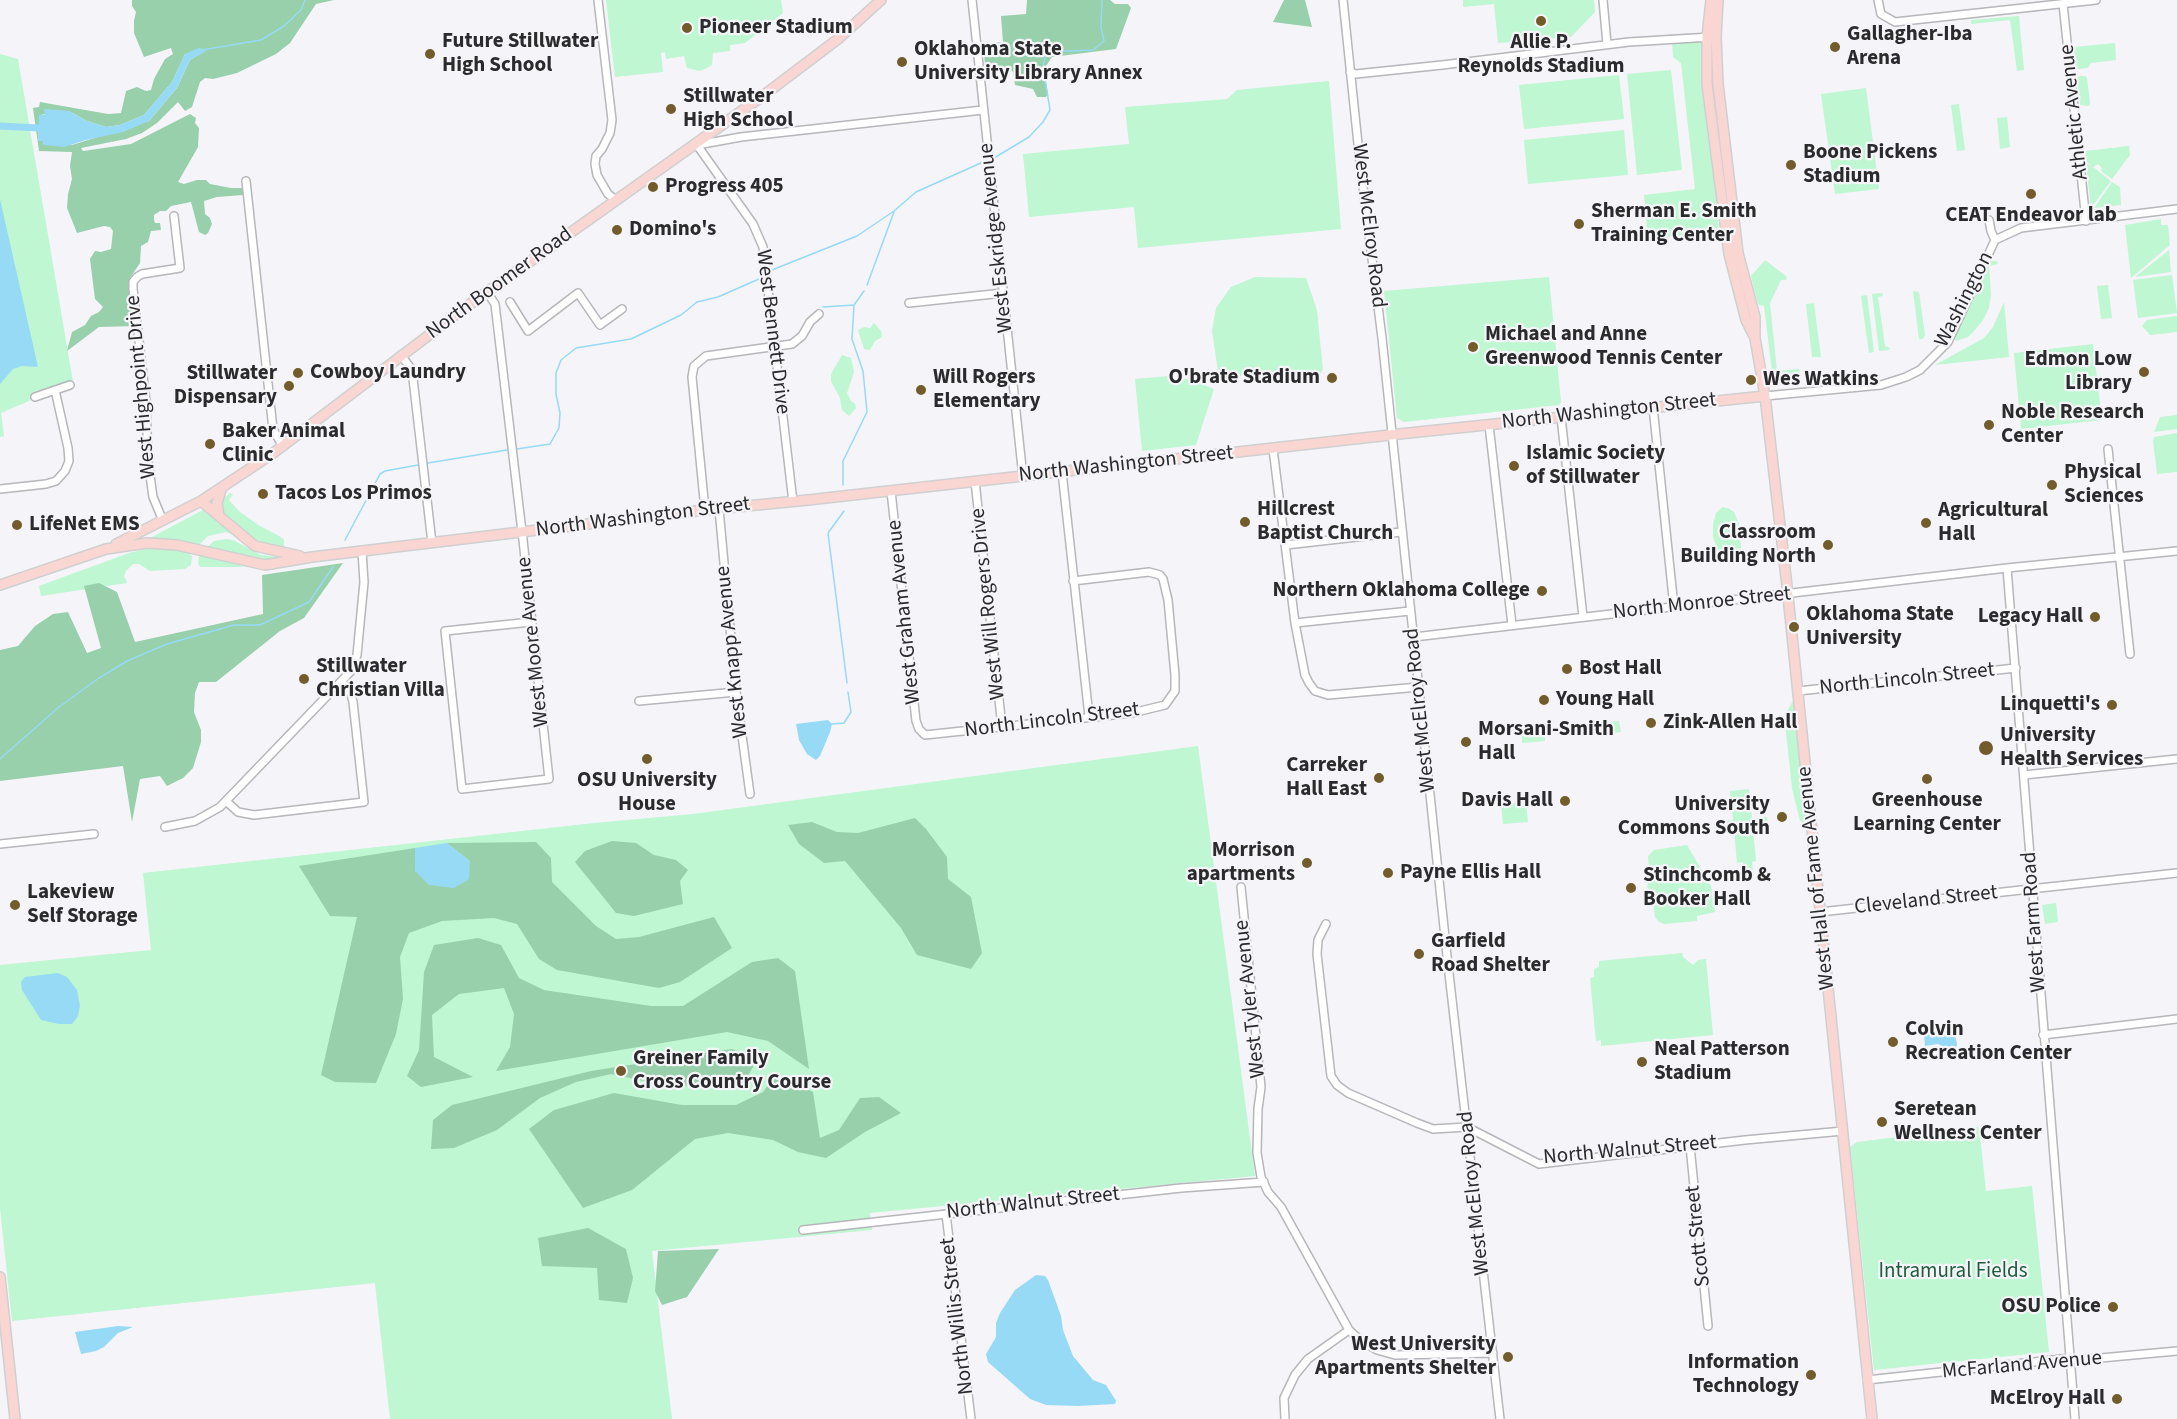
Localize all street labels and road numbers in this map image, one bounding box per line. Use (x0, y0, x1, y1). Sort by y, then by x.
street label: Athletic Avenue (2055, 43, 2095, 181)
street label: West Eskridge Avenue (975, 142, 1019, 334)
street label: West McElroy Road (1345, 142, 1391, 310)
street label: North Boomer Road (422, 223, 578, 345)
street label: West Bennett Drive (749, 248, 795, 416)
street label: Washington (1930, 248, 2000, 352)
street label: West Highpoint Drive (121, 294, 163, 480)
street label: North Washington Street (1500, 388, 1718, 436)
street label: North Washington Street (1017, 441, 1235, 489)
street label: North Washington Street (534, 492, 752, 544)
street label: West Will Rogers Drive (966, 507, 1012, 701)
street label: West Graham Avenue (883, 519, 927, 705)
street label: West Moore Avenue (513, 556, 555, 728)
street label: West Knapp Avenue (711, 565, 755, 739)
street label: North Monroe Street (1612, 582, 1792, 626)
street label: West McElroy Road (1400, 626, 1442, 794)
street label: North Lincoln Street (1818, 658, 1996, 702)
street label: North Lincoln Street (963, 698, 1141, 744)
street label: West Hall of Fame Avenue (1793, 765, 1841, 991)
street label: West Farm Road (2018, 851, 2052, 993)
street label: Cleveland Street (1853, 881, 1999, 921)
street label: West Tyler Avenue (1230, 919, 1272, 1079)
street label: West McElroy Road (1454, 1109, 1496, 1277)
street label: North Walnut Street (1542, 1131, 1718, 1171)
street label: North Walnut Street (945, 1182, 1121, 1226)
street label: Scott Street (1681, 1184, 1717, 1288)
street label: North Willis Street (936, 1236, 980, 1396)
street label: McFarland Avenue (1941, 1346, 2103, 1386)

